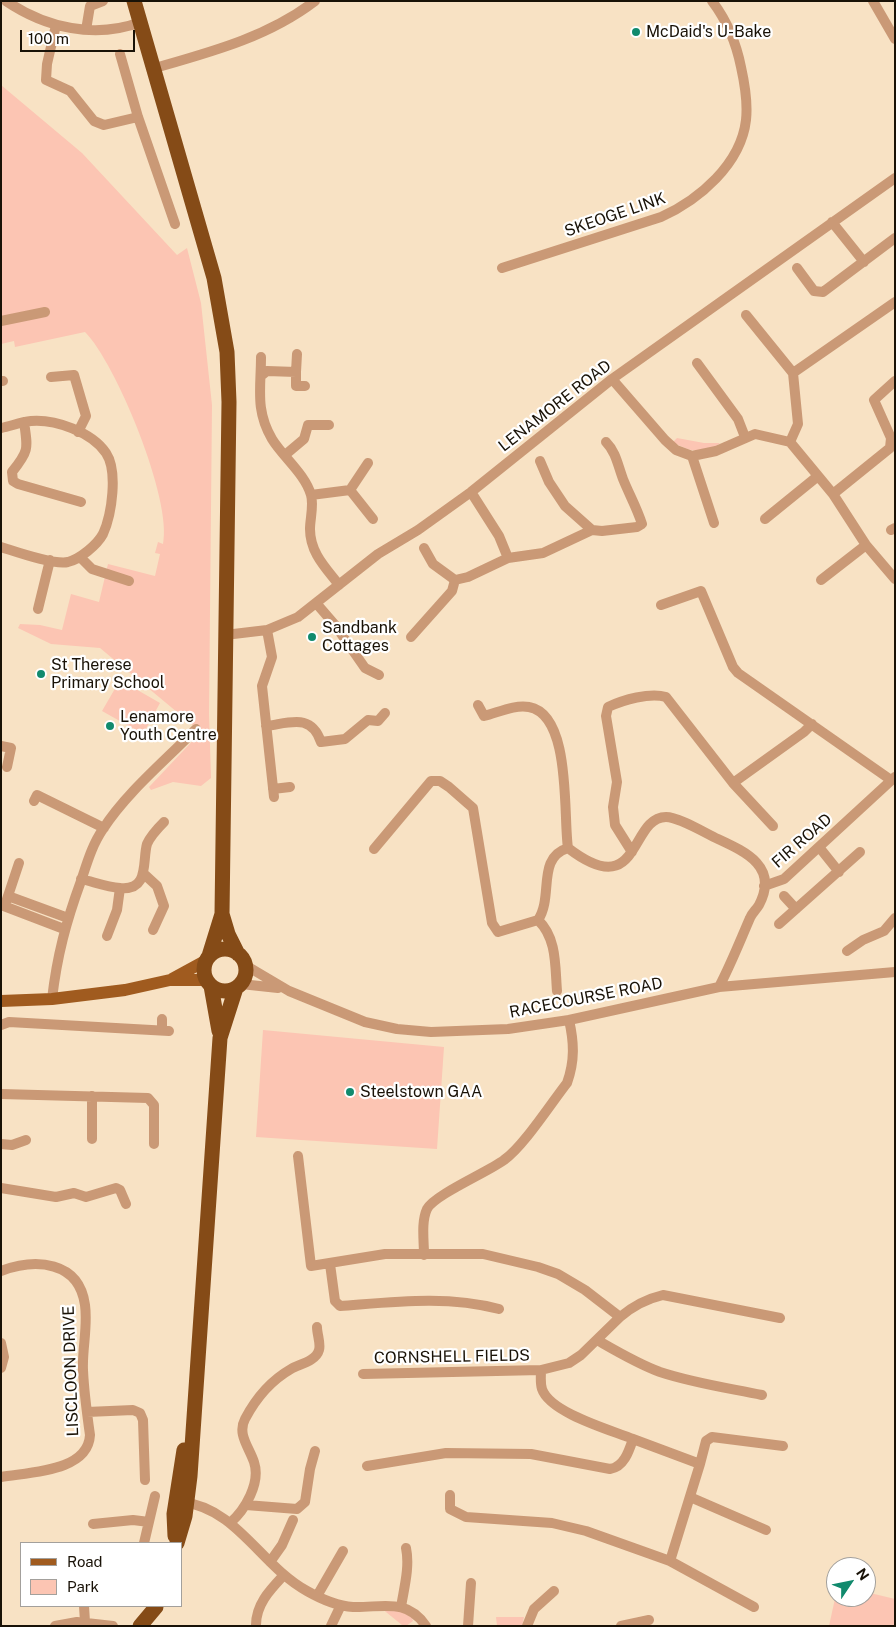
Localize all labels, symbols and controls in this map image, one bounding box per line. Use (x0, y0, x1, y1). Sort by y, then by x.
scale bar (22, 20, 138, 52)
place label: McDaid's U-Bake (646, 22, 771, 42)
marker: McDaid's U-Bake (630, 26, 642, 38)
text: 100 m (28, 30, 69, 47)
street label: SKEOGE LINK (562, 189, 668, 241)
street label: LENAMORE ROAD (495, 356, 615, 456)
place label: Sandbank Cottages (322, 618, 397, 656)
marker: Sandbank Cottages (306, 631, 318, 643)
place label: St Therese Primary School (51, 655, 165, 693)
marker: St Therese Primary School (35, 668, 47, 680)
place label: Lenamore Youth Centre (120, 707, 217, 745)
marker: Lenamore Youth Centre (104, 720, 116, 732)
street label: FIR ROAD (768, 810, 836, 872)
street label: RACECOURSE ROAD (508, 974, 664, 1022)
place label: Steelstown GAA (360, 1082, 482, 1102)
marker: Steelstown GAA (344, 1086, 356, 1098)
street label: LISCLOON DRIVE (59, 1305, 83, 1437)
street label: CORNSHELL FIELDS (374, 1346, 530, 1368)
legend (20, 1542, 182, 1607)
text: Road (67, 1553, 103, 1570)
north arrow (826, 1557, 876, 1607)
text: N (853, 1565, 872, 1583)
text: Park (67, 1578, 99, 1595)

